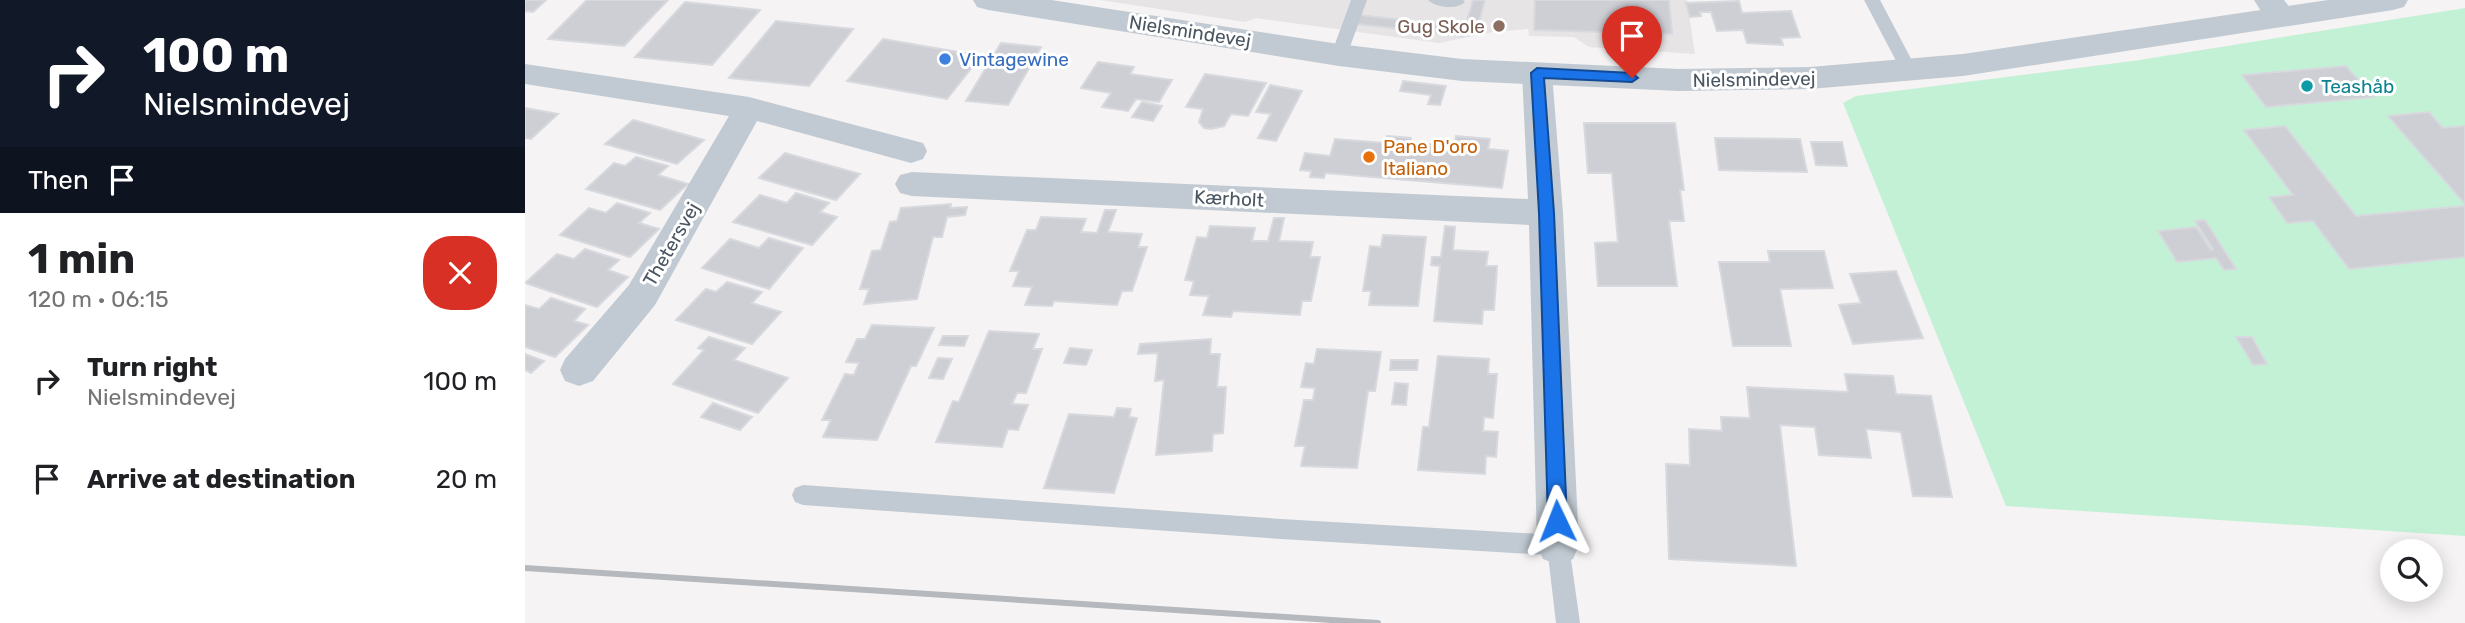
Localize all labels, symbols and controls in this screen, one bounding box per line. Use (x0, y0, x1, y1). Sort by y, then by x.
pin (1602, 6, 1662, 78)
street label: Nielsmindevej (1127, 11, 1252, 52)
place label: Gug Skole (1397, 15, 1485, 38)
icon: arrive (1613, 17, 1651, 55)
marker: Gug Skole (1491, 18, 1507, 34)
text: 100 m (143, 26, 289, 84)
icon: right (28, 28, 119, 119)
place label: Vintagewine (959, 48, 1069, 71)
marker: Vintagewine (937, 51, 953, 67)
street label: Nielsmindevej (1692, 67, 1816, 92)
place label: Teashåb (2321, 75, 2394, 98)
marker: Teashåb (2299, 78, 2315, 94)
text: Nielsmindevej (143, 85, 350, 123)
place label: Pane D'oro Italiano (1383, 135, 1478, 180)
marker: Pane D'oro Italiano (1361, 149, 1377, 165)
icon: arrive (103, 161, 141, 199)
text: Then (28, 165, 89, 196)
street label: Kærholt (1193, 185, 1265, 212)
street label: Thetersvej (638, 198, 705, 290)
text: 1 min (28, 234, 135, 284)
button: close (423, 236, 497, 310)
text: 120 m · 06:15 (28, 285, 169, 313)
text: Turn right (87, 352, 217, 383)
icon: right (28, 362, 66, 400)
text: 100 m (423, 366, 497, 397)
text: Nielsmindevej (87, 383, 236, 411)
icon: arrive (28, 460, 66, 498)
text: Arrive at destination (87, 464, 355, 495)
text: 20 m (436, 464, 497, 495)
position arrow (1520, 484, 1594, 558)
map controls (2380, 539, 2443, 602)
button: search (2380, 539, 2443, 602)

